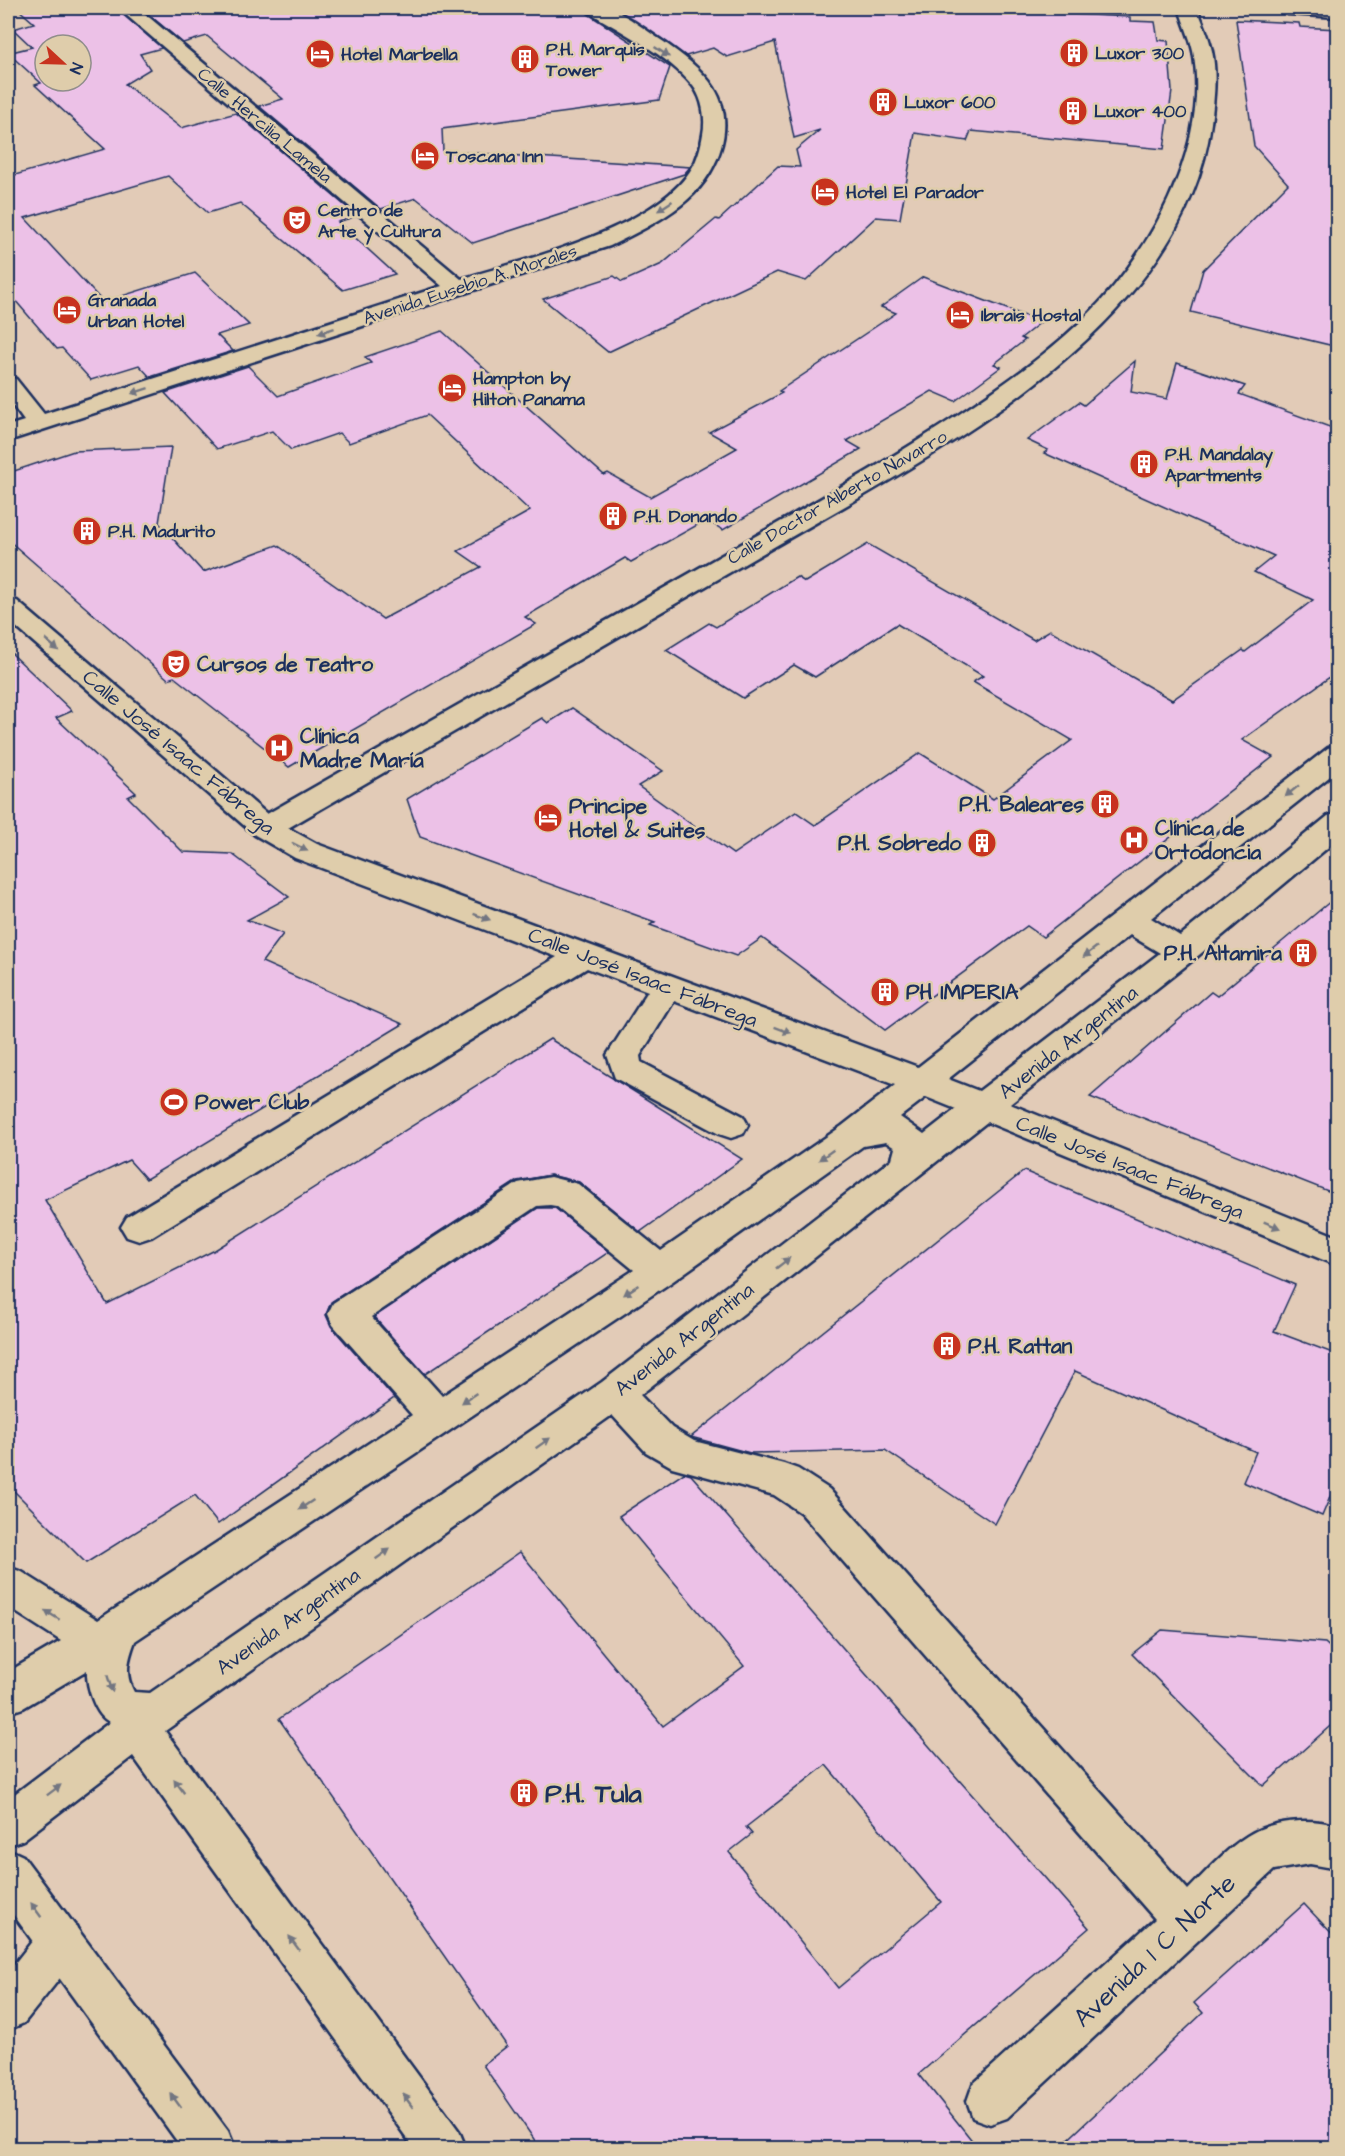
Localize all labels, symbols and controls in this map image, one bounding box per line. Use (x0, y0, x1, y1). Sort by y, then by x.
north arrow (33, 33, 93, 93)
place label: P.H. Marquis Tower (545, 37, 645, 83)
building icon: Luxor 300 (1058, 37, 1090, 69)
hotel icon: Hotel Marbella (304, 38, 336, 70)
place label: Luxor 300 (1095, 41, 1185, 66)
place label: Hotel Marbella (341, 42, 459, 67)
building icon: P.H. Marquis Tower (509, 43, 541, 75)
one-way arrow (653, 46, 669, 58)
text: N (64, 59, 88, 77)
street label: Calle Hercilia Lamela (192, 62, 337, 189)
building icon: Luxor 600 (867, 86, 899, 118)
place label: Luxor 600 (904, 90, 996, 115)
building icon: Luxor 400 (1057, 95, 1089, 127)
place label: Luxor 400 (1094, 99, 1187, 124)
hotel icon: Toscana Inn (409, 140, 441, 172)
place label: Toscana Inn (445, 144, 543, 169)
hotel icon: Hotel El Parador (809, 176, 841, 208)
place label: Hotel El Parador (846, 180, 984, 205)
place label: Centro de Arte y Cultura (318, 198, 442, 245)
one-way arrow (658, 200, 674, 212)
theatre icon: Centro de Arte y Cultura (281, 204, 313, 236)
street label: Avenida Eusebio A. Morales (360, 238, 580, 331)
place label: Granada Urban Hotel (88, 288, 185, 334)
hotel icon: Granada Urban Hotel (51, 294, 83, 326)
hotel icon: Ibrais Hostal (944, 299, 976, 331)
place label: Ibrais Hostal (981, 303, 1081, 328)
one-way arrow (317, 327, 335, 336)
place label: Hampton by Hilton Panama (473, 366, 586, 412)
hotel icon: Hampton by Hilton Panama (436, 372, 468, 404)
one-way arrow (131, 387, 149, 396)
street label: Calle Doctor Alberto Navarro (723, 424, 952, 571)
place label: P.H. Mandalay Apartments (1165, 442, 1273, 488)
building icon: P.H. Mandalay Apartments (1128, 448, 1160, 480)
building icon: P.H. Donando (597, 500, 629, 532)
place label: P.H. Donando (634, 504, 738, 529)
building icon: P.H. Madurito (71, 515, 103, 547)
place label: P.H. Madurito (108, 519, 216, 544)
one-way arrow (44, 638, 59, 651)
theatre icon: Cursos de Teatro (160, 648, 192, 680)
place label: Cursos de Teatro (197, 650, 373, 679)
street label: Calle José Isaac Fábrega (75, 663, 281, 843)
place label: Clínica Madre María (300, 722, 424, 775)
hospital icon: Clínica Madre María (263, 732, 295, 764)
one-way arrow (1284, 785, 1300, 798)
building icon: P.H. Baleares (1089, 788, 1121, 820)
place label: P.H. Baleares (959, 790, 1084, 819)
place label: Principe Hotel & Suites (569, 792, 706, 845)
hotel icon: Principe Hotel & Suites (532, 802, 564, 834)
place label: Clínica de Ortodoncia (1155, 814, 1262, 867)
hospital icon: Clínica de Ortodoncia (1118, 824, 1150, 856)
building icon: P.H. Sobredo (966, 827, 998, 859)
place label: P.H. Sobredo (838, 829, 961, 858)
one-way arrow (292, 843, 309, 852)
one-way arrow (473, 913, 491, 923)
street label: Calle José Isaac Fábrega (523, 920, 762, 1037)
building icon: P.H. Altamira (1287, 937, 1319, 969)
place label: P.H. Altamira (1164, 939, 1282, 968)
one-way arrow (1082, 945, 1098, 958)
building icon: PH IMPERIA (869, 976, 901, 1008)
place label: PH IMPERIA (906, 978, 1019, 1007)
street label: Avenida Argentina (992, 978, 1146, 1108)
one-way arrow (774, 1025, 792, 1035)
sports icon: Power Club (158, 1086, 190, 1118)
place label: Power Club (195, 1088, 309, 1117)
street label: Calle José Isaac Fábrega (1011, 1108, 1248, 1228)
one-way arrow (818, 1149, 834, 1160)
one-way arrow (1263, 1221, 1281, 1230)
one-way arrow (776, 1257, 791, 1269)
street label: Avenida Argentina (608, 1275, 762, 1405)
one-way arrow (624, 1284, 640, 1296)
building icon: P.H. Rattan (931, 1330, 963, 1362)
place label: P.H. Rattan (968, 1332, 1073, 1361)
one-way arrow (461, 1392, 477, 1403)
one-way arrow (535, 1437, 551, 1449)
one-way arrow (298, 1500, 315, 1511)
one-way arrow (375, 1548, 391, 1560)
street label: Avenida Argentina (210, 1561, 368, 1684)
one-way arrow (44, 1609, 60, 1620)
one-way arrow (105, 1675, 115, 1693)
place label: P.H. Tula (545, 1776, 643, 1812)
building icon: P.H. Tula (508, 1777, 540, 1809)
one-way arrow (173, 1778, 185, 1794)
one-way arrow (46, 1784, 62, 1796)
street label: Avenida 1 C Norte (1065, 1866, 1244, 2036)
one-way arrow (30, 1903, 42, 1919)
one-way arrow (288, 1936, 300, 1951)
one-way arrow (170, 2094, 182, 2110)
one-way arrow (402, 2094, 414, 2110)

